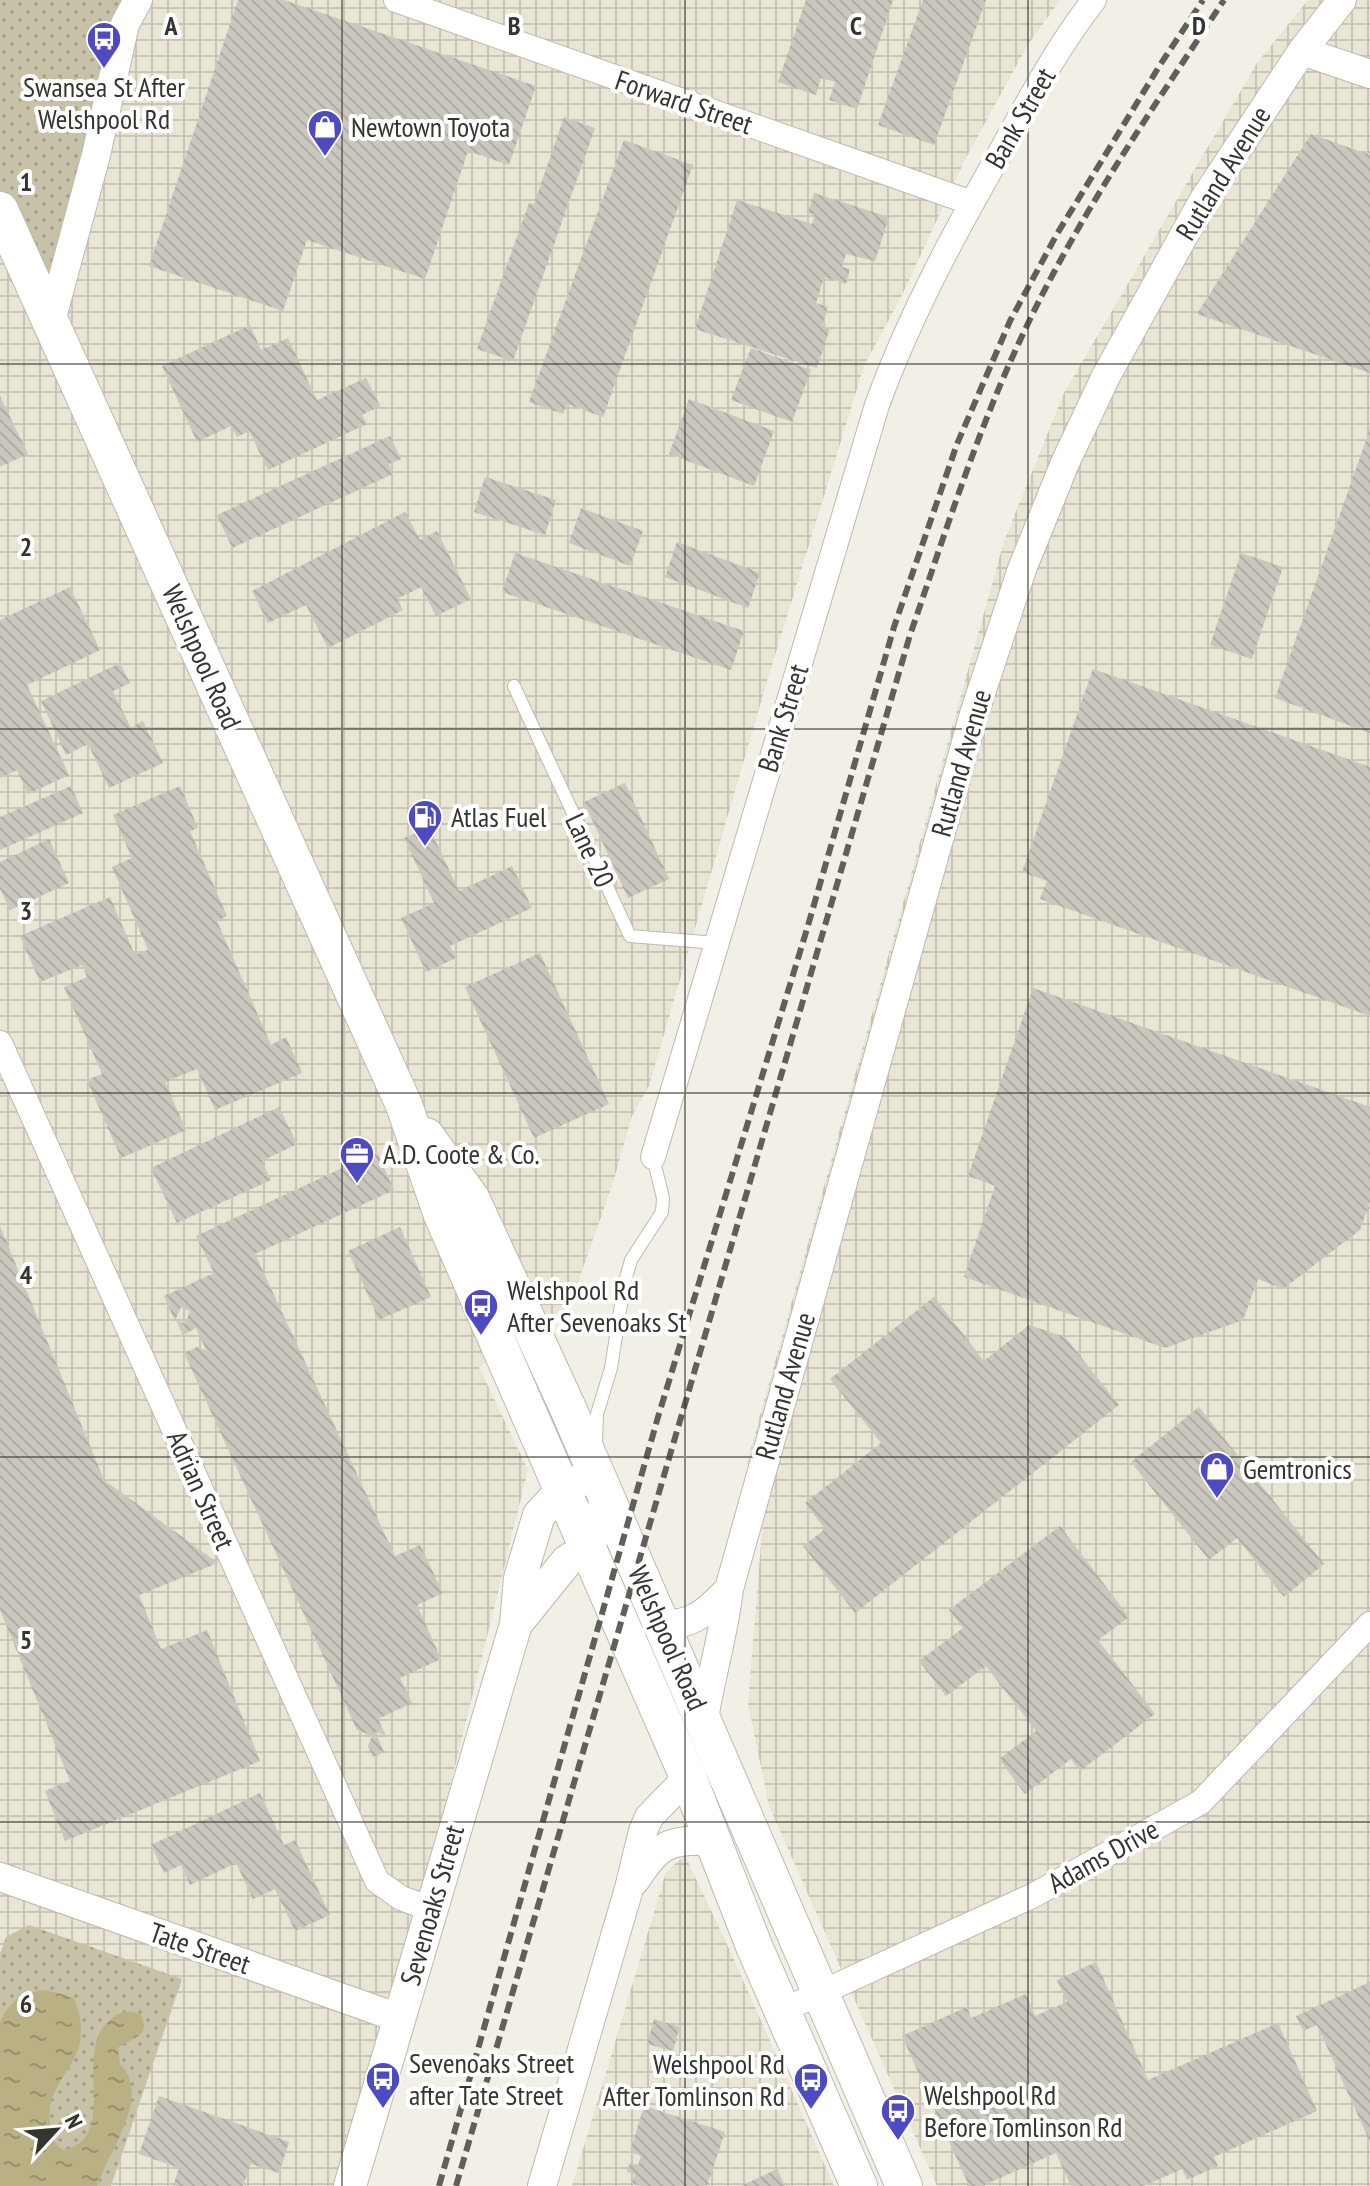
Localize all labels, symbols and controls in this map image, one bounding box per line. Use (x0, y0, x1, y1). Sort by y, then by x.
text: A (163, 9, 178, 42)
text: B (508, 9, 521, 42)
text: C (850, 9, 862, 42)
text: D (1192, 9, 1206, 42)
bus stop icon: Swansea St After Welshpool Rd (85, 20, 123, 70)
street label: Bank Street (976, 60, 1063, 175)
street label: Forward Street (611, 61, 758, 142)
place label: Swansea St After Welshpool Rd (23, 68, 185, 137)
street label: Rutland Avenue (1167, 99, 1278, 247)
shop icon: Newtown Toyota (306, 108, 344, 158)
place label: Newtown Toyota (351, 108, 510, 145)
text: 1 (20, 165, 32, 198)
text: 2 (20, 530, 32, 563)
street label: Welshpool Road (154, 579, 251, 735)
street label: Bank Street (749, 659, 816, 776)
street label: Rutland Avenue (922, 685, 999, 841)
fuel station icon: Atlas Fuel (406, 798, 444, 848)
place label: Atlas Fuel (451, 798, 547, 835)
street label: Lane 20 (557, 807, 624, 893)
text: 3 (20, 894, 32, 927)
office icon: A.D. Coote & Co. (338, 1135, 376, 1185)
place label: A.D. Coote & Co. (383, 1135, 539, 1172)
text: 4 (20, 1258, 33, 1291)
place label: Welshpool Rd After Sevenoaks St (507, 1271, 687, 1340)
bus stop icon: Welshpool Rd After Sevenoaks St (462, 1287, 500, 1337)
street label: Rutland Avenue (746, 1308, 823, 1464)
street label: Adrian Street (159, 1424, 244, 1555)
shop icon: Gemtronics (1198, 1450, 1236, 1500)
place label: Gemtronics (1243, 1450, 1352, 1487)
street label: Welshpool Road (620, 1560, 717, 1716)
text: 5 (20, 1623, 32, 1656)
street label: Adams Drive (1041, 1810, 1165, 1901)
street label: Sevenoaks Street (391, 1820, 472, 1989)
street label: Tate Street (145, 1913, 256, 1982)
text: 6 (20, 1987, 32, 2020)
place label: Sevenoaks Street after Tate Street (409, 2044, 575, 2113)
place label: Welshpool Rd After Tomlinson Rd (603, 2045, 785, 2114)
bus stop icon: Sevenoaks Street after Tate Street (364, 2060, 402, 2110)
bus stop icon: Welshpool Rd After Tomlinson Rd (792, 2061, 830, 2111)
place label: Welshpool Rd Before Tomlinson Rd (924, 2076, 1122, 2145)
north arrow (16, 2090, 96, 2170)
bus stop icon: Welshpool Rd Before Tomlinson Rd (879, 2092, 917, 2142)
text: N (59, 2110, 89, 2133)

